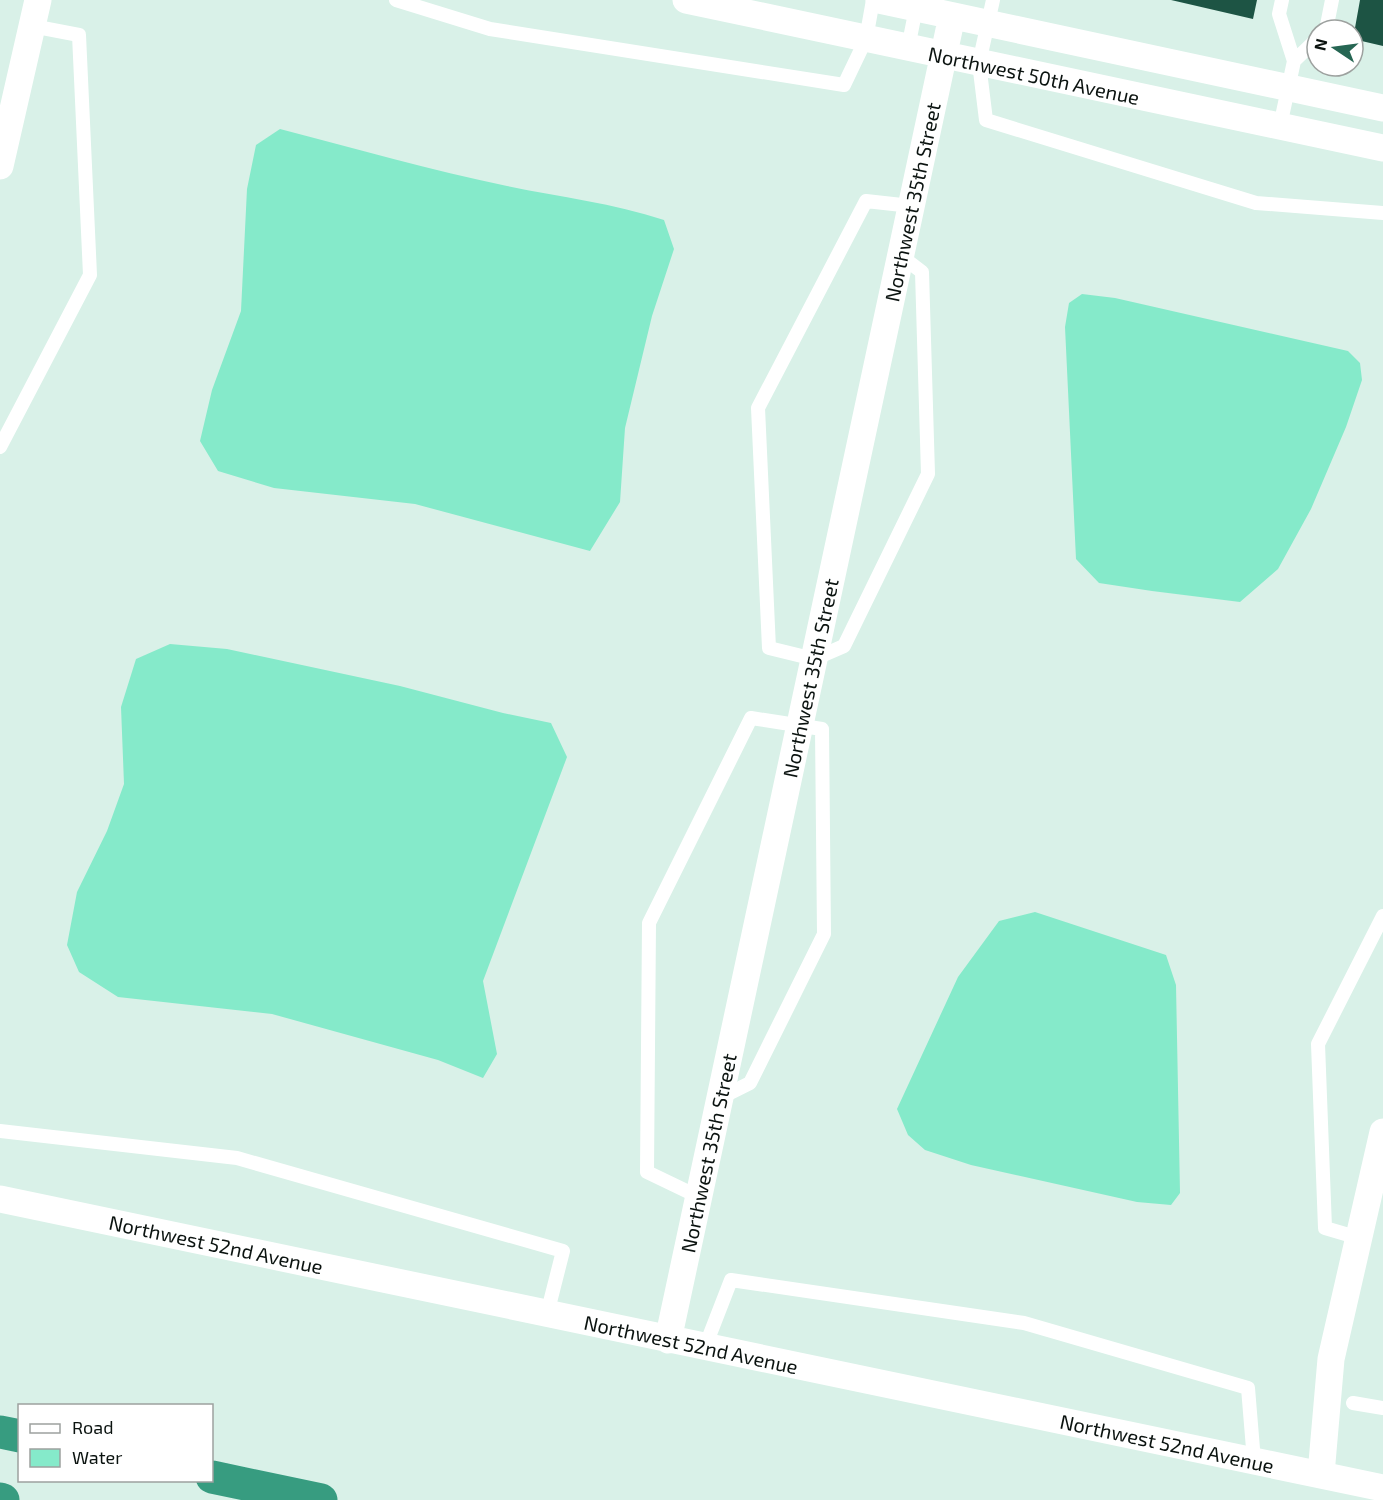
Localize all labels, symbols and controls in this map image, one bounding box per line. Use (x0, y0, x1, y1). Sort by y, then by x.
north arrow (1305, 18, 1365, 78)
text: N (1309, 37, 1330, 52)
street label: Northwest 50th Avenue (926, 41, 1142, 109)
street label: Northwest 35th Street (879, 100, 945, 304)
street label: Northwest 35th Street (777, 576, 843, 780)
street label: Northwest 35th Street (675, 1051, 741, 1255)
street label: Northwest 52nd Avenue (107, 1210, 325, 1278)
street label: Northwest 52nd Avenue (582, 1310, 800, 1378)
legend (18, 1404, 213, 1482)
street label: Northwest 52nd Avenue (1058, 1409, 1276, 1477)
text: Road (72, 1416, 113, 1438)
text: Water (72, 1446, 122, 1468)

